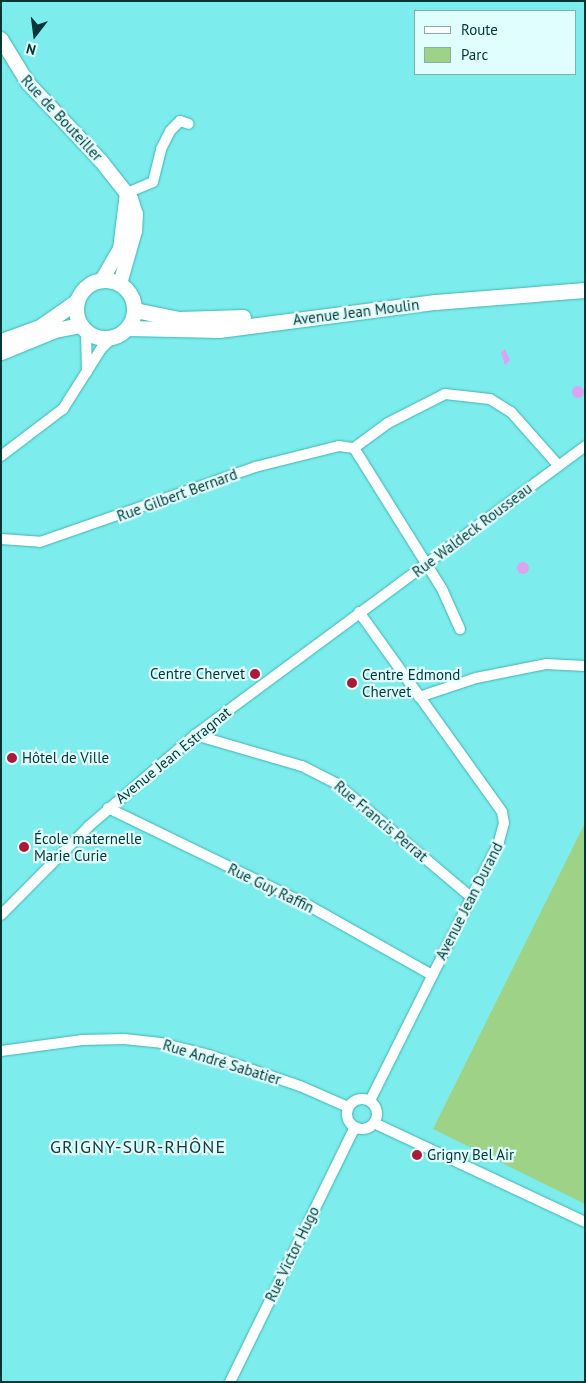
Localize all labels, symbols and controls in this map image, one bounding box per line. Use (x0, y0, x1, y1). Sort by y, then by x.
north arrow (10, 10, 60, 60)
legend (414, 10, 576, 75)
text: Route (461, 20, 498, 39)
text: N (24, 40, 38, 59)
text: Parc (461, 45, 488, 64)
street label: Rue de Bouteiller (18, 71, 106, 165)
street label: Avenue Jean Moulin (292, 295, 420, 329)
street label: Rue Gilbert Bernard (114, 465, 240, 525)
street label: Rue Waldeck Rousseau (408, 479, 536, 581)
place label: Centre Chervet (150, 665, 245, 683)
place label: Centre Edmond Chervet (362, 665, 460, 700)
marker: Centre Chervet (249, 668, 261, 680)
marker: Centre Edmond Chervet (346, 677, 358, 689)
street label: Avenue Jean Estragnat (112, 703, 234, 807)
place label: Hôtel de Ville (22, 749, 110, 767)
marker: Hôtel de Ville (6, 752, 18, 764)
street label: Rue Francis Perrat (331, 777, 431, 865)
place label: École maternelle Marie Curie (34, 829, 142, 864)
street label: Avenue Jean Durand (432, 839, 506, 963)
marker: École maternelle Marie Curie (18, 841, 30, 853)
street label: Rue Guy Raffin (225, 859, 317, 917)
street label: Rue André Sabatier (161, 1035, 283, 1089)
district label: GRIGNY-SUR-RHÔNE (48, 1136, 228, 1158)
place label: Grigny Bel Air (427, 1146, 515, 1164)
marker: Grigny Bel Air (411, 1149, 423, 1161)
street label: Rue Victor Hugo (261, 1203, 323, 1305)

